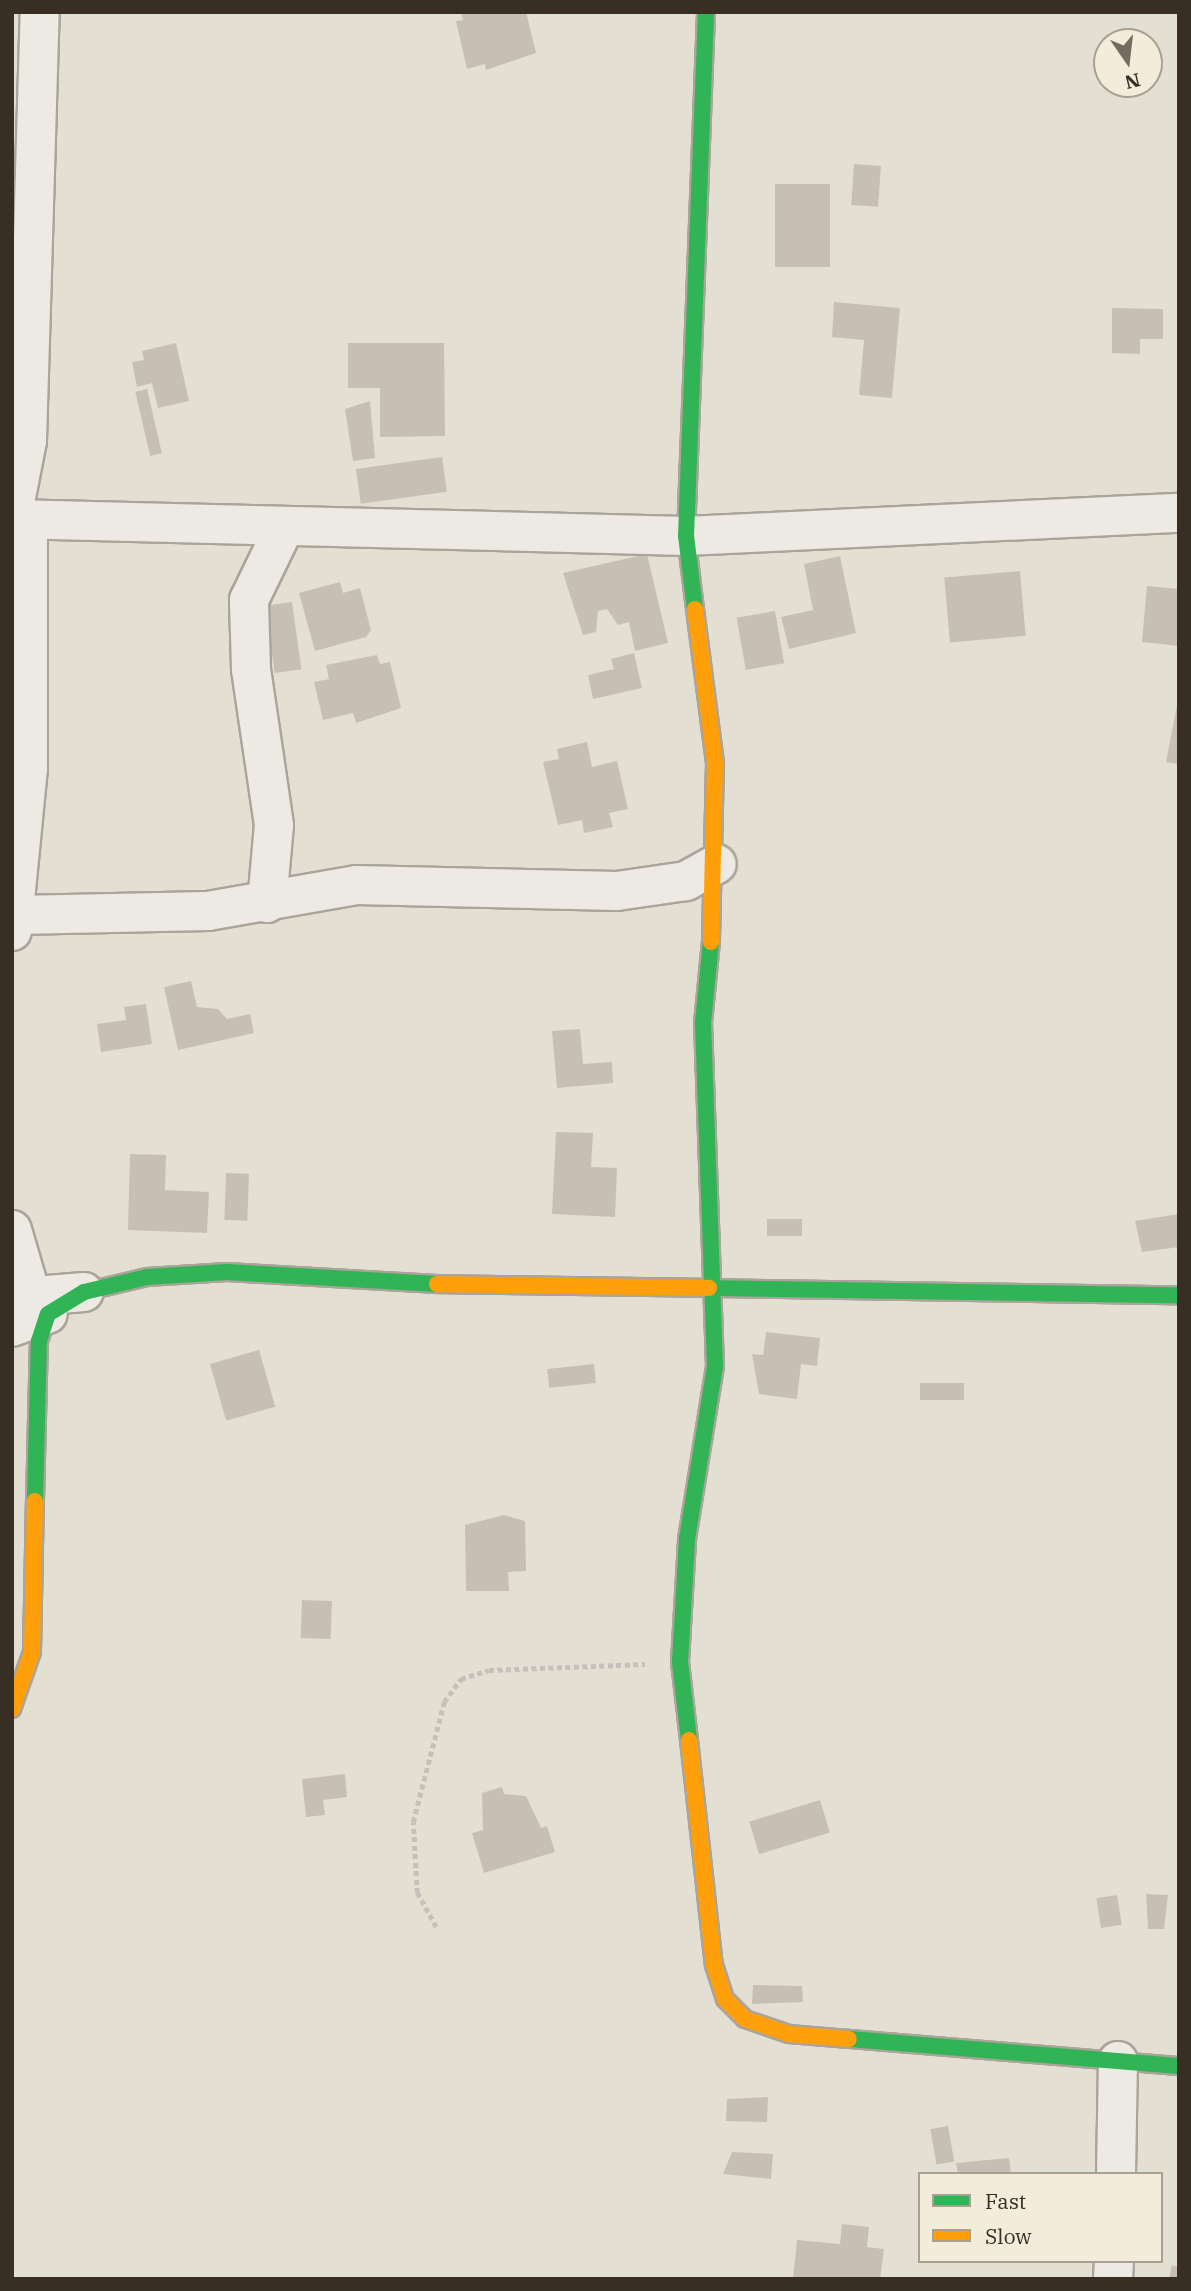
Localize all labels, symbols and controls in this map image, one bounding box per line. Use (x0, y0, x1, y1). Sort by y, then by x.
north arrow (1093, 28, 1163, 98)
text: N (1122, 68, 1143, 95)
legend (918, 2172, 1163, 2263)
text: Fast (985, 2187, 1026, 2215)
text: Slow (985, 2222, 1032, 2250)

